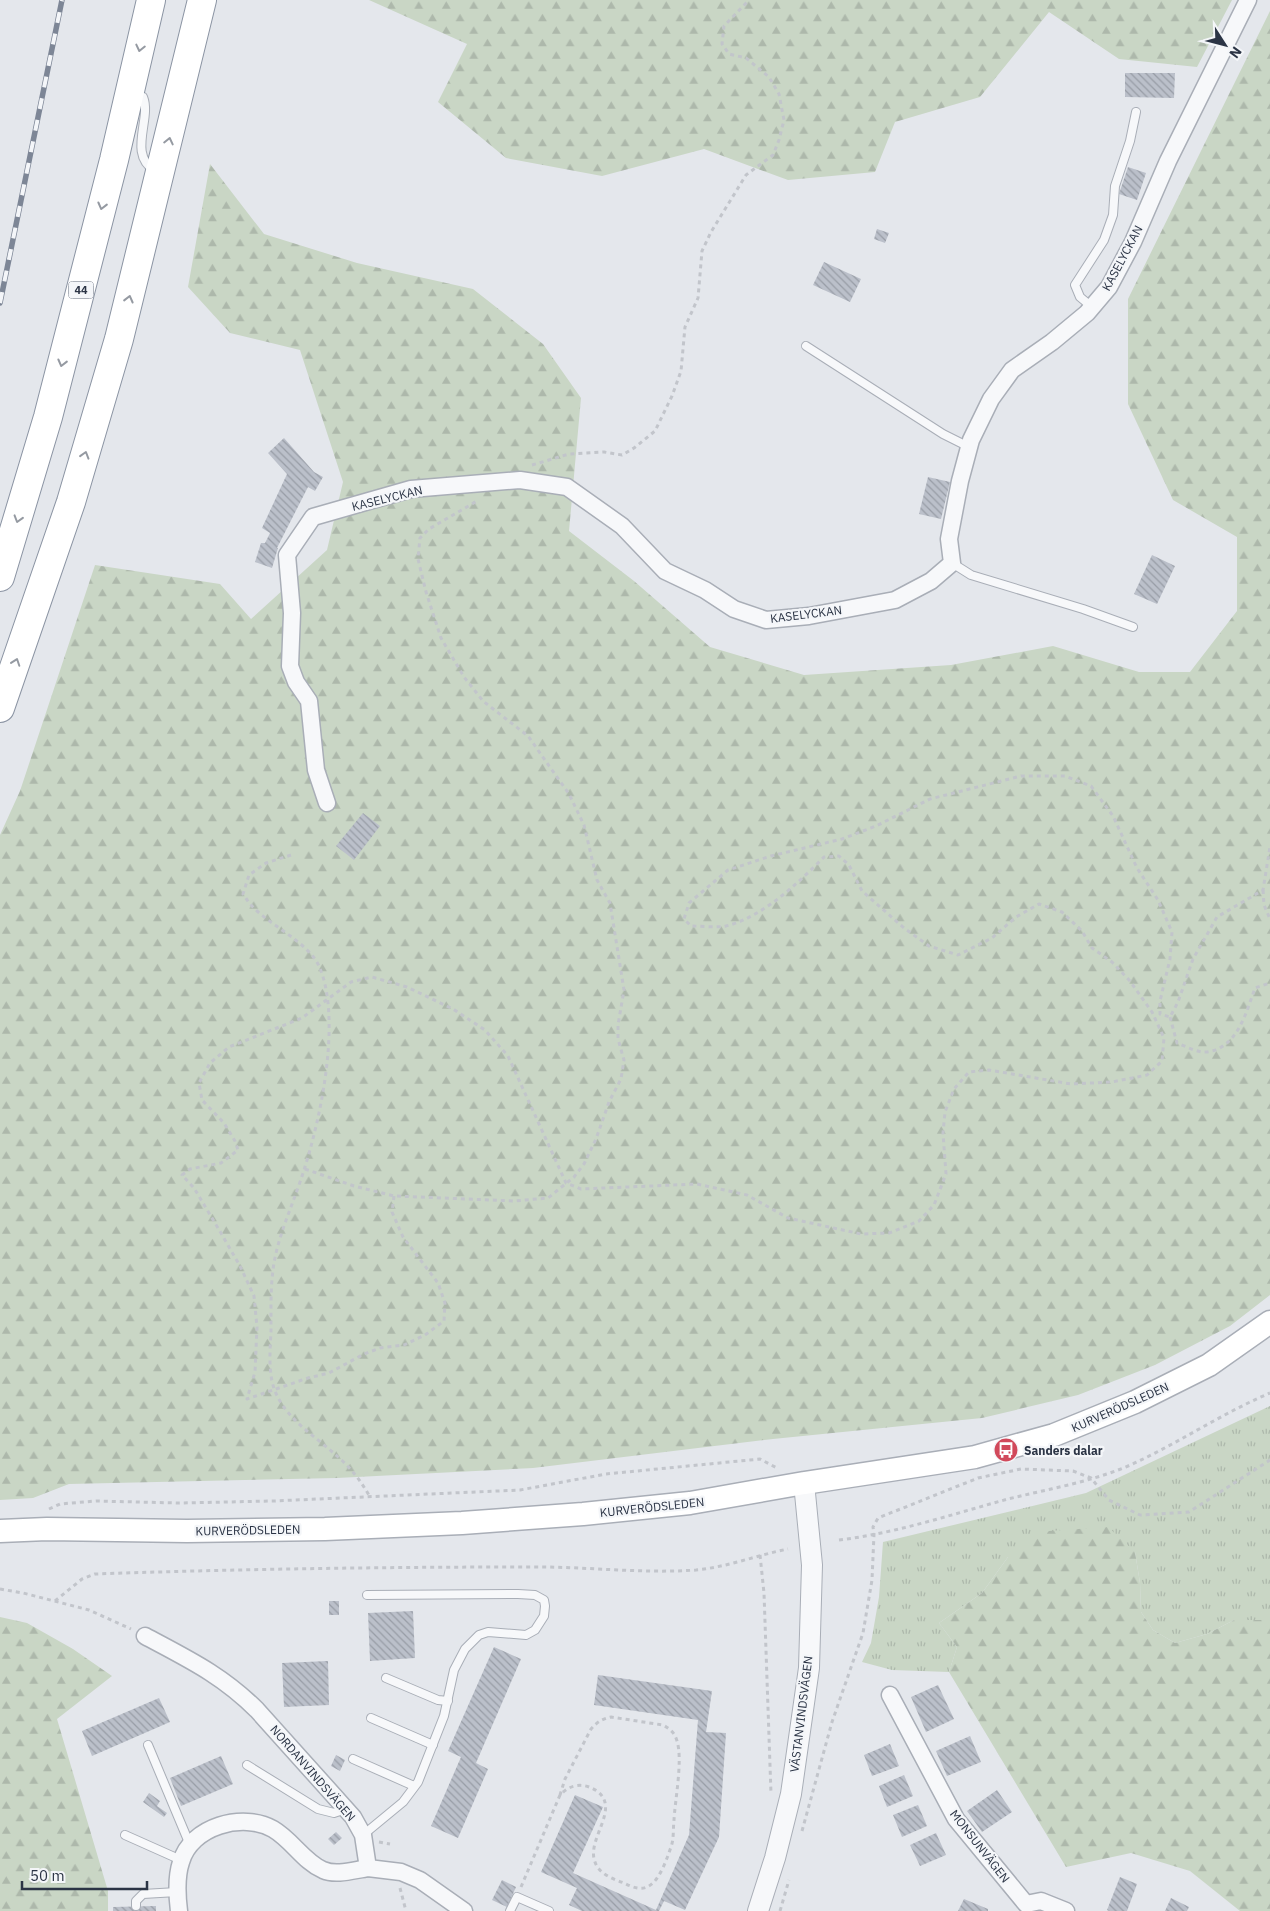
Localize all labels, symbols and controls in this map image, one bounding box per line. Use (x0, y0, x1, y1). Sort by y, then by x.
north arrow (1200, 20, 1250, 70)
one-way arrow (135, 43, 146, 52)
text: N (1225, 43, 1246, 62)
one-way arrow (163, 137, 174, 145)
one-way arrow (98, 201, 108, 209)
street label: KASELYCKAN (1098, 223, 1146, 293)
road number: 44 (68, 282, 94, 298)
one-way arrow (124, 295, 134, 303)
one-way arrow (57, 359, 68, 368)
one-way arrow (79, 451, 89, 459)
street label: KASELYCKAN (350, 482, 424, 514)
one-way arrow (13, 515, 23, 523)
street label: KASELYCKAN (769, 602, 843, 626)
one-way arrow (10, 658, 20, 667)
street label: KURVERÖDSLEDEN (1069, 1379, 1171, 1435)
bus stop icon: Sanders dalar (993, 1437, 1019, 1463)
place label: Sanders dalar (1024, 1443, 1103, 1458)
street label: KURVERÖDSLEDEN (599, 1494, 705, 1520)
street label: KURVERÖDSLEDEN (195, 1522, 301, 1538)
street label: VÄSTANVINDSVÄGEN (786, 1655, 816, 1773)
street label: NORDANVINDSVÄGEN (267, 1722, 359, 1824)
street label: MONSUNVÄGEN (947, 1807, 1013, 1885)
scale bar (22, 1858, 148, 1890)
text: 50 m (30, 1866, 65, 1885)

